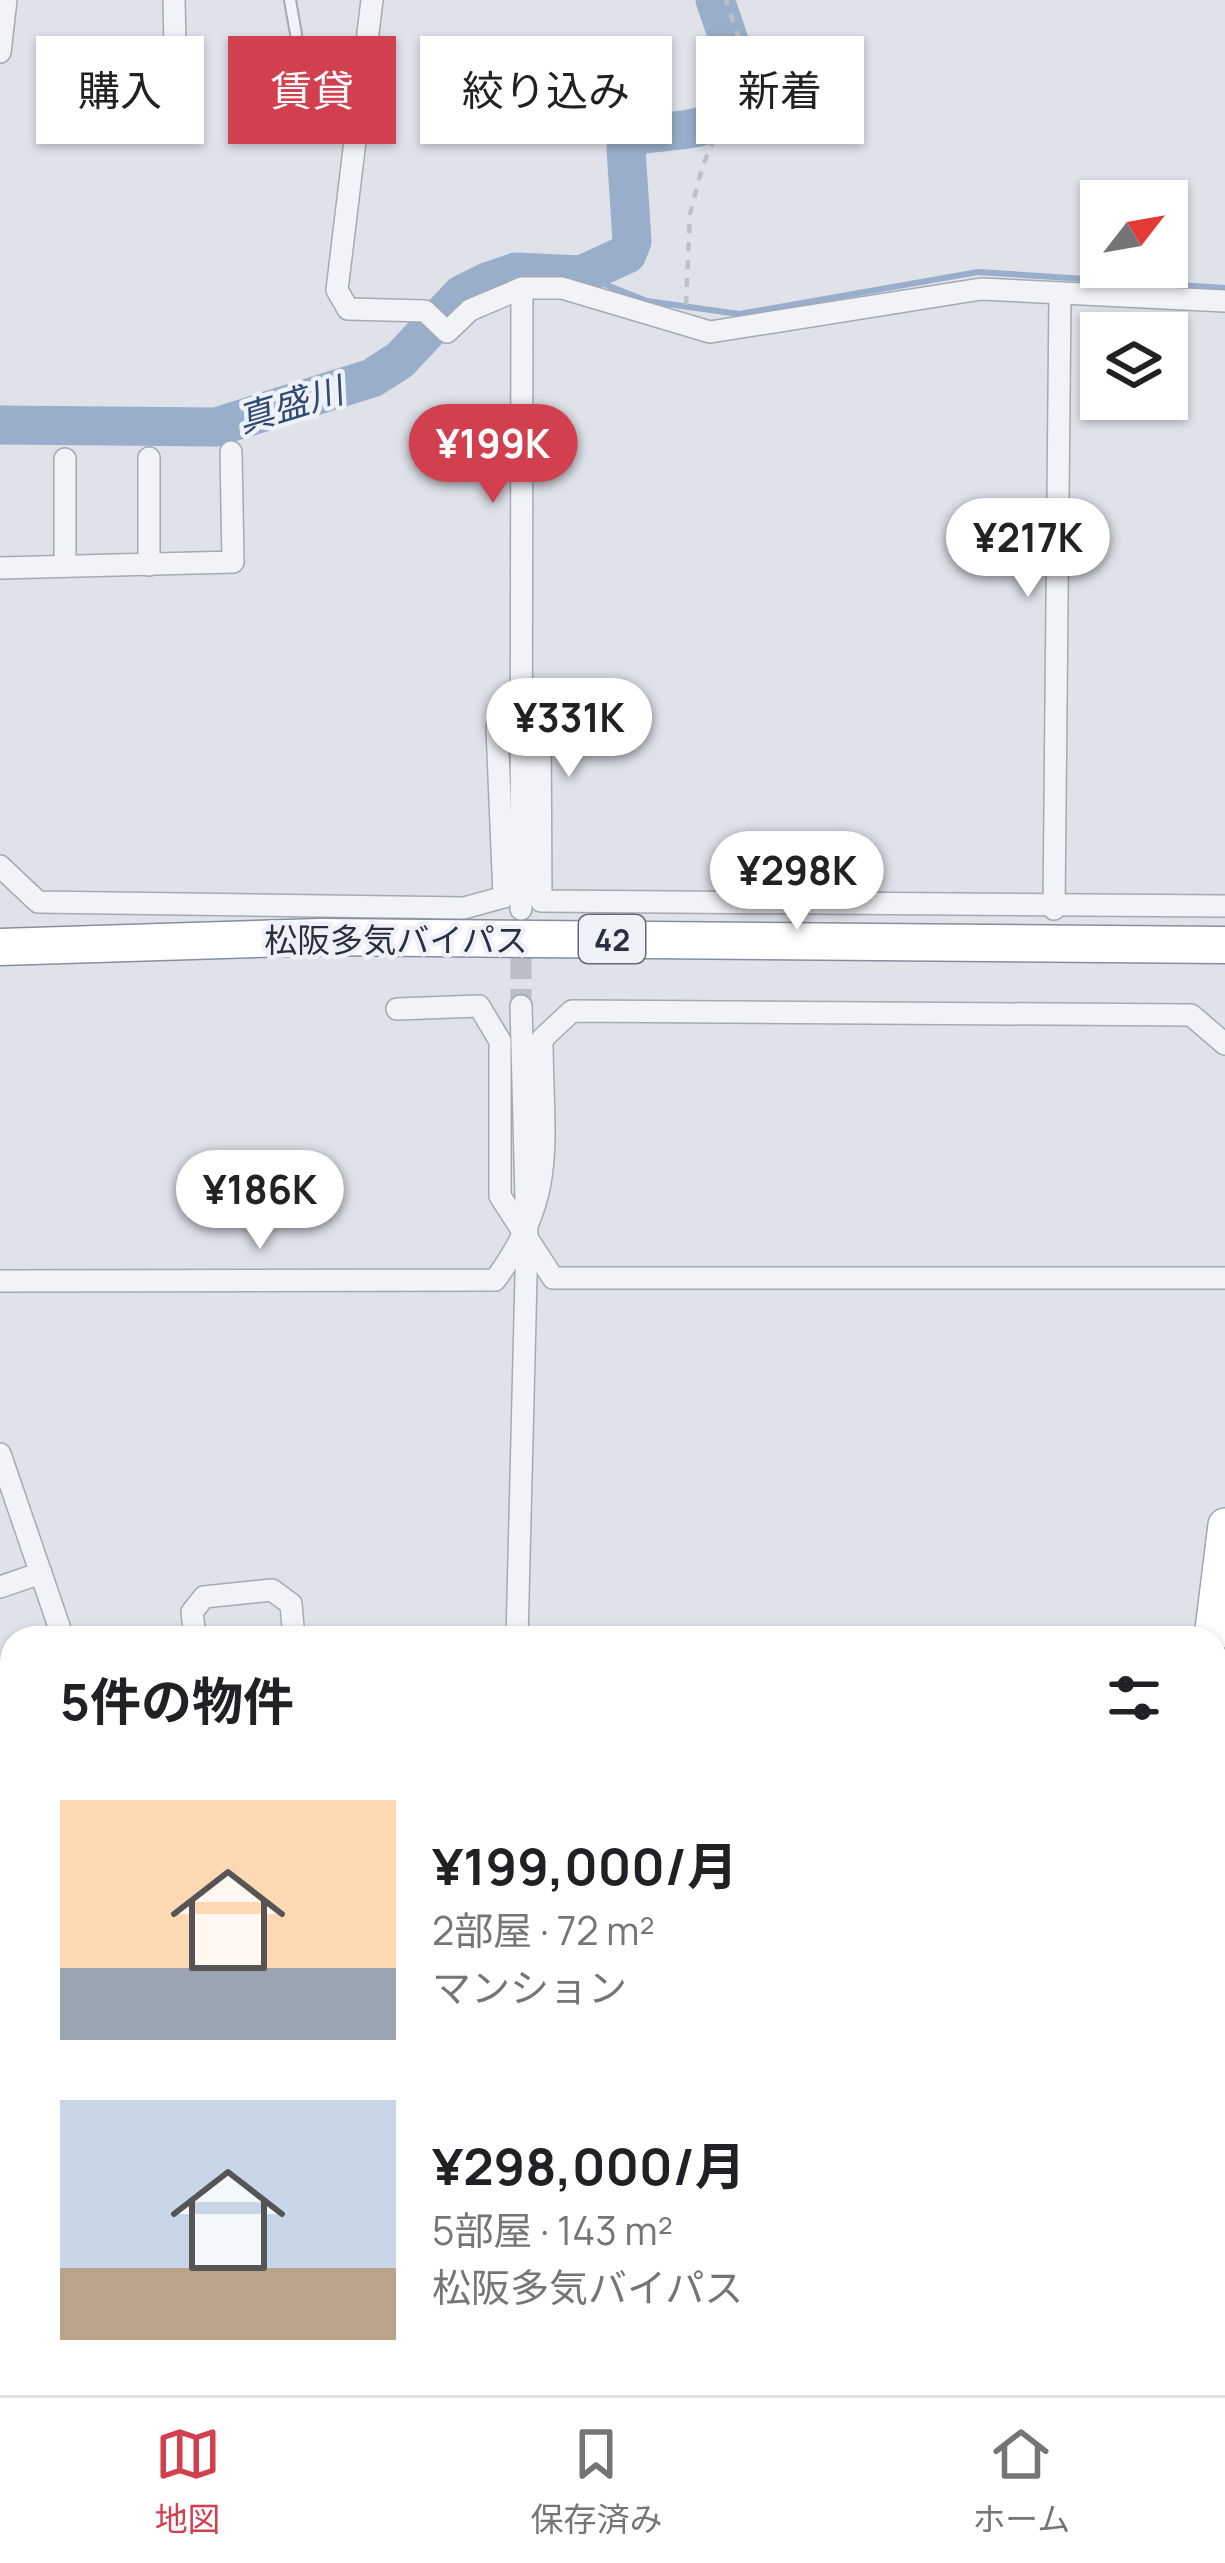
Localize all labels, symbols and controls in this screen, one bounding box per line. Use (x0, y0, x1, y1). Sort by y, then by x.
chip: 購入 (36, 36, 204, 144)
chip: 賃貸 (228, 36, 396, 144)
chip: 絞り込み (420, 36, 672, 144)
chip: 新着 (696, 36, 864, 144)
north arrow (1080, 180, 1188, 288)
map controls (1080, 180, 1188, 420)
button: layers (1080, 312, 1188, 420)
water label: 真盛川 (231, 364, 353, 443)
pin: ¥199K (409, 404, 577, 506)
text: ¥199K (436, 416, 550, 470)
pin: ¥217K (944, 498, 1112, 600)
text: ¥217K (973, 510, 1083, 564)
pin: ¥331K (485, 678, 653, 780)
text: ¥331K (513, 690, 625, 744)
pin: ¥298K (713, 831, 881, 933)
text: ¥298K (737, 843, 857, 897)
road number: 42 (579, 915, 645, 963)
street label: 松阪多気バイパス (264, 917, 528, 962)
pin: ¥186K (176, 1150, 344, 1252)
text: ¥186K (203, 1162, 317, 1216)
icon: filters (1101, 1665, 1167, 1731)
text: 5件の物件 (60, 1666, 294, 1735)
text: ¥199,000/月 (432, 1831, 738, 1900)
icon: home (156, 1848, 300, 1992)
text: 2部屋 · 72 m² (432, 1903, 655, 1957)
text: マンション (432, 1960, 627, 2014)
text: ¥298,000/月 (432, 2131, 746, 2200)
icon: home (156, 2148, 300, 2292)
text: 5部屋 · 143 m² (432, 2203, 673, 2257)
text: 松阪多気バイパス (432, 2260, 743, 2314)
tab: 地図 (155, 2421, 221, 2541)
tab: 保存済み (530, 2421, 662, 2541)
tab: ホーム (972, 2421, 1070, 2541)

